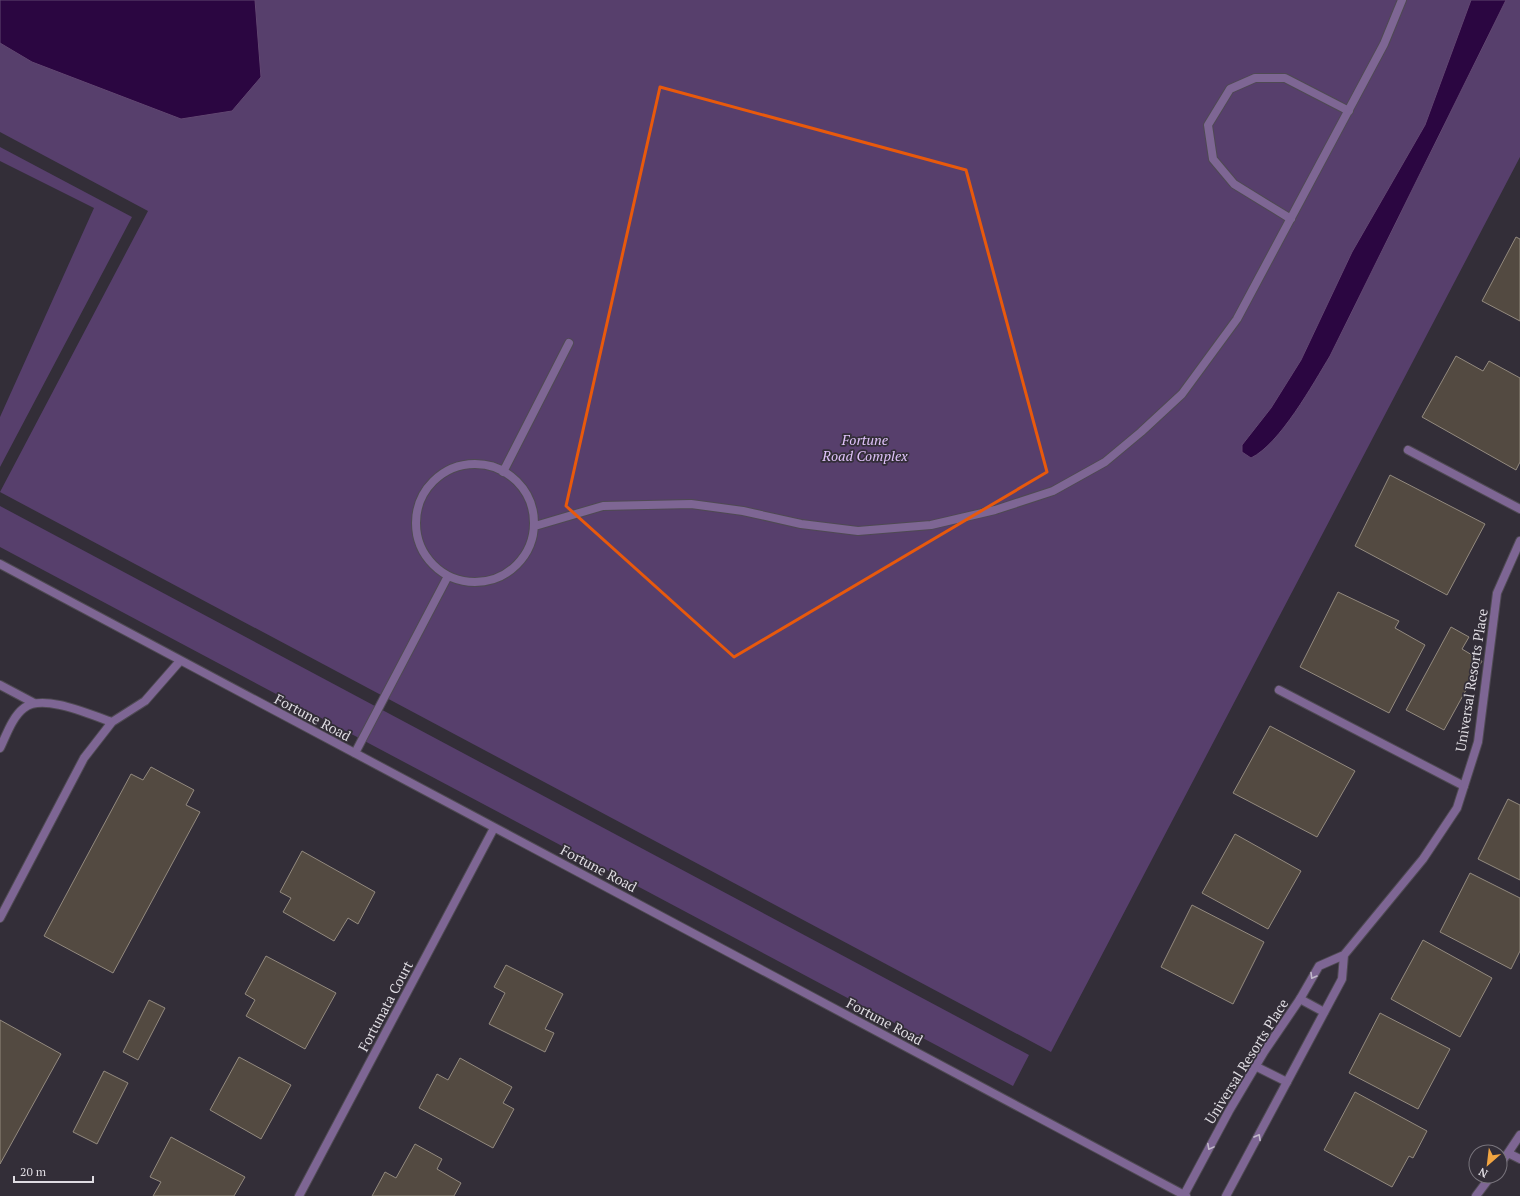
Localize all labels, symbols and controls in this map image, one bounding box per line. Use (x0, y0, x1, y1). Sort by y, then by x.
park label: Fortune Road Complex (821, 430, 908, 465)
street label: Universal Resorts Place (1450, 607, 1492, 753)
street label: Fortune Road (271, 689, 355, 745)
street label: Fortune Road (557, 840, 641, 896)
street label: Fortunata Court (353, 957, 417, 1055)
one-way arrow (1311, 972, 1318, 979)
street label: Fortune Road (843, 993, 927, 1049)
street label: Universal Resorts Place (1200, 995, 1292, 1127)
one-way arrow (1254, 1134, 1261, 1141)
one-way arrow (1207, 1143, 1215, 1150)
north arrow (1468, 1144, 1508, 1184)
scale bar (14, 1158, 93, 1184)
text: 20 m (20, 1164, 47, 1179)
text: N (1476, 1164, 1490, 1181)

